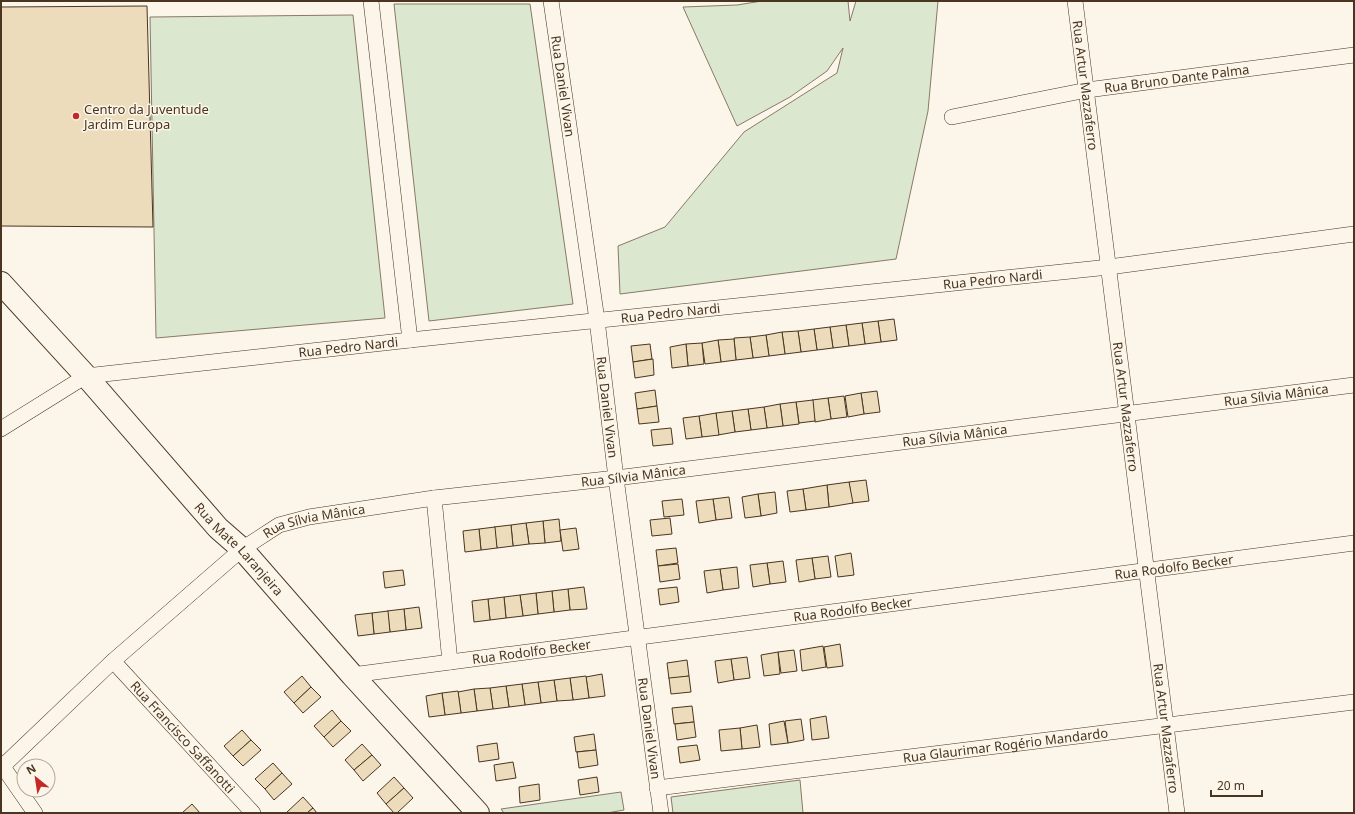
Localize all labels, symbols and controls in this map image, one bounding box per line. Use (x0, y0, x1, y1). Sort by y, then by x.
street label: Rua Artur Mazzaferro (1069, 19, 1103, 152)
street label: Rua Daniel Vivan (547, 34, 579, 138)
street label: Rua Bruno Dante Palma (1103, 60, 1250, 97)
place label: Centro da Juventude Jardim Europa (82, 100, 209, 133)
marker: Centro da Juventude Jardim Europa (71, 111, 81, 121)
street label: Rua Pedro Nardi (942, 265, 1043, 293)
street label: Rua Pedro Nardi (620, 299, 721, 327)
street label: Rua Pedro Nardi (297, 332, 399, 361)
street label: Rua Artur Mazzaferro (1109, 341, 1143, 473)
street label: Rua Daniel Vivan (592, 355, 623, 459)
street label: Rua Sílvia Mânica (1223, 379, 1330, 410)
street label: Rua Sílvia Mânica (901, 420, 1008, 451)
street label: Rua Sílvia Mânica (580, 460, 687, 491)
street label: Rua Mate Laranjeira (191, 498, 288, 599)
street label: Rua Sílvia Mânica (259, 500, 366, 542)
street label: Rua Rodolfo Becker (1113, 550, 1235, 583)
street label: Rua Rodolfo Becker (792, 592, 914, 626)
street label: Rua Rodolfo Becker (471, 635, 592, 668)
street label: Rua Artur Mazzaferro (1149, 662, 1183, 794)
street label: Rua Daniel Vivan (634, 676, 665, 780)
street label: Rua Francisco Saffanotti (126, 677, 239, 797)
street label: Rua Glaurimar Rogério Mandardo (902, 723, 1109, 767)
north arrow (16, 758, 56, 798)
text: N (23, 760, 38, 778)
scale bar (1211, 772, 1262, 798)
text: 20 m (1217, 777, 1245, 794)

